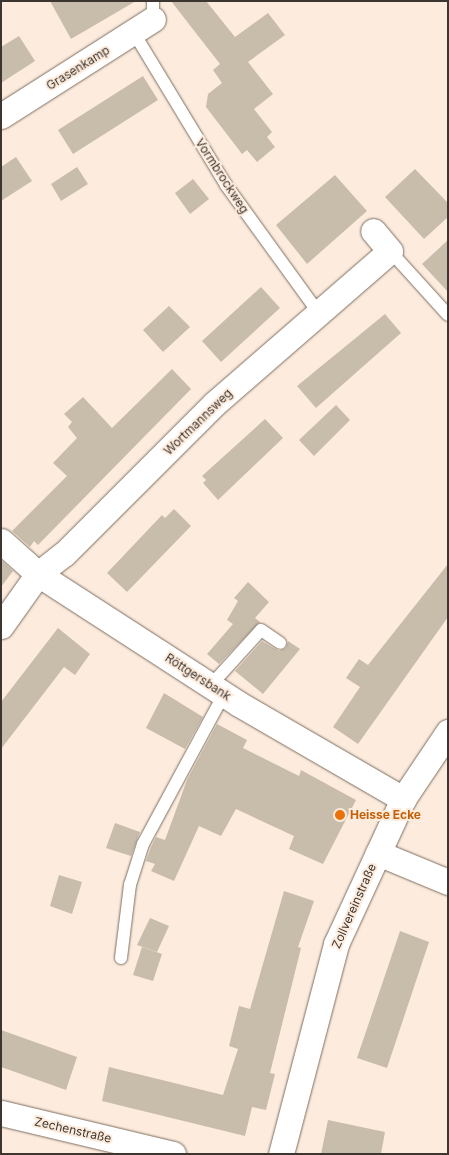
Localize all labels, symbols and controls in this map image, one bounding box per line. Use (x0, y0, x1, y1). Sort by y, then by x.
street label: Grasenkamp (44, 43, 112, 93)
street label: Vormbrockweg (192, 136, 252, 216)
street label: Wortmannsweg (161, 386, 235, 458)
street label: Röttgersbank (163, 650, 233, 704)
place label: Heisse Ecke (350, 808, 421, 822)
marker: Heisse Ecke (334, 809, 346, 821)
street label: Zollvereinstraße (329, 861, 379, 951)
street label: Zechenstraße (33, 1114, 113, 1146)

